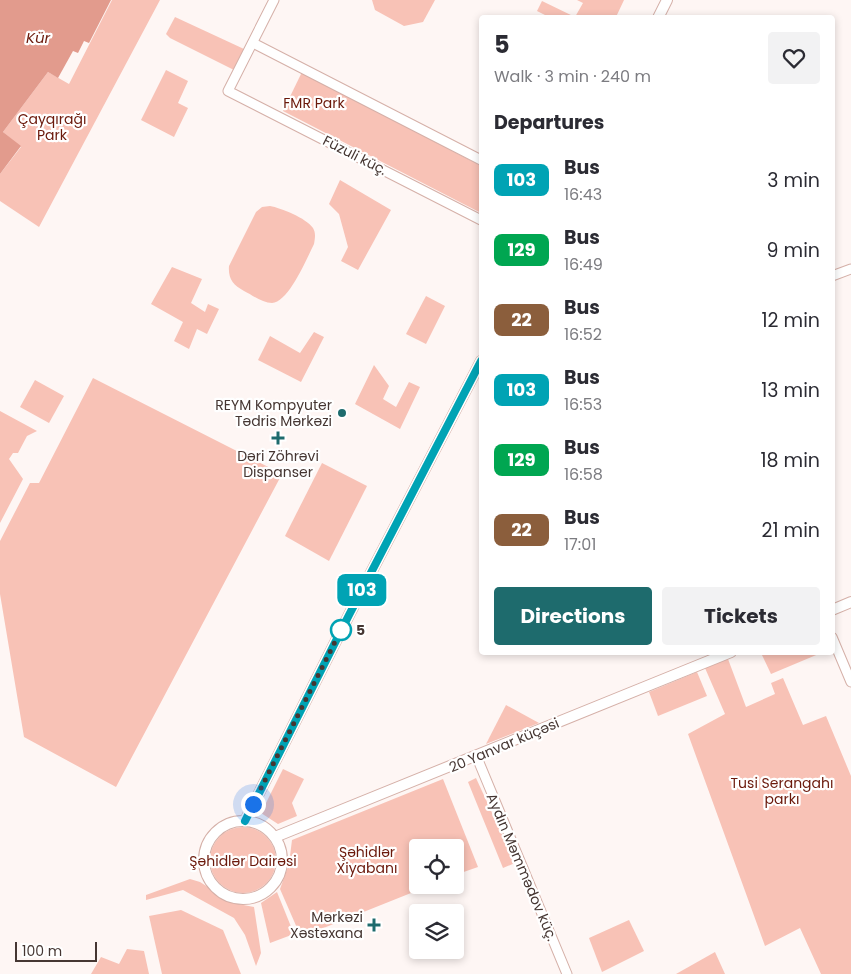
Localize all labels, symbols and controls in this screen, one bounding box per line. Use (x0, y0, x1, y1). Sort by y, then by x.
water label: Kür (26, 27, 50, 48)
text: 5 (494, 28, 510, 61)
button: heart (768, 32, 820, 84)
text: Walk · 3 min · 240 m (494, 65, 651, 88)
park label: FMR Park (283, 93, 345, 113)
park label: Çayqırağı Park (18, 109, 86, 145)
text: Departures (494, 109, 604, 136)
street label: Füzuli küç. (319, 130, 391, 180)
text: Bus (564, 154, 600, 181)
text: 103 (507, 167, 536, 192)
text: 3 min (767, 167, 820, 194)
text: 16:43 (564, 183, 602, 206)
text: Bus (564, 224, 600, 251)
text: 129 (507, 237, 536, 262)
text: 9 min (767, 237, 820, 264)
text: 16:49 (564, 253, 603, 276)
text: Bus (564, 294, 600, 321)
text: 22 (511, 307, 532, 332)
text: 12 min (762, 307, 820, 334)
text: 16:52 (564, 323, 602, 346)
text: Bus (564, 364, 600, 391)
text: 103 (507, 377, 536, 402)
text: 13 min (761, 377, 820, 404)
text: 16:53 (564, 393, 602, 416)
place label: REYM Kompyuter Tədris Mərkəzi (215, 395, 332, 431)
marker: REYM Kompyuter Tədris Mərkəzi (336, 407, 348, 419)
marker: Dəri Zöhrəvi Dispanser (271, 431, 285, 445)
text: Bus (564, 434, 600, 461)
place label: Dəri Zöhrəvi Dispanser (237, 446, 319, 482)
text: 129 (507, 447, 536, 472)
text: 18 min (760, 447, 820, 474)
text: 16:58 (564, 463, 603, 486)
text: Bus (564, 504, 600, 531)
text: 22 (511, 517, 532, 542)
text: 21 min (762, 517, 820, 544)
text: 17:01 (564, 533, 596, 556)
line badge: 103 (333, 574, 391, 606)
text: 103 (347, 577, 377, 602)
button: Directions (494, 587, 652, 645)
button: Tickets (662, 587, 820, 645)
marker: 5 (330, 619, 352, 641)
place label: 5 (356, 620, 365, 640)
street label: 20 Yanvar küçəsi (446, 713, 562, 777)
park label: Tusi Serangahı parkı (731, 773, 833, 809)
street label: Aydın Məmmədov küç. (482, 790, 562, 944)
your location (241, 792, 266, 817)
map controls (409, 839, 464, 959)
button: locate (409, 839, 464, 894)
park label: Şəhidlər Xiyabanı (337, 842, 397, 878)
park label: Şəhidlər Dairəsi (189, 851, 297, 871)
button: layers (409, 904, 464, 959)
place label: Mərkəzi Xəstəxana (290, 907, 363, 943)
marker: Mərkəzi Xəstəxana (367, 918, 381, 932)
scale bar (15, 939, 98, 962)
text: 100 m (22, 941, 62, 961)

